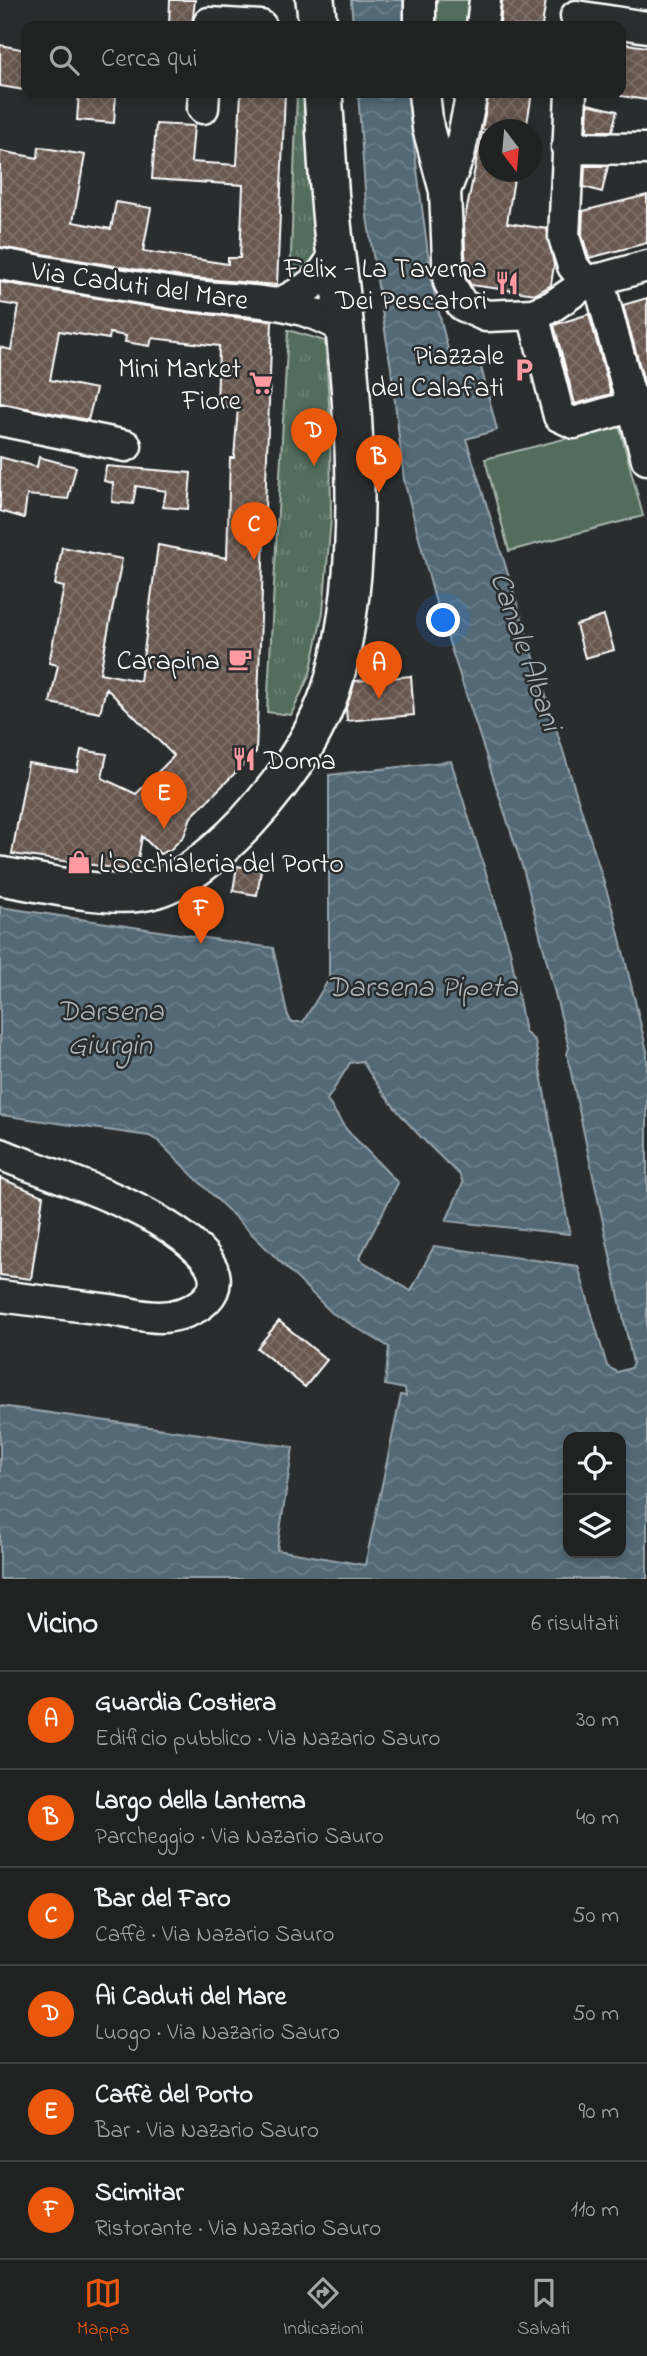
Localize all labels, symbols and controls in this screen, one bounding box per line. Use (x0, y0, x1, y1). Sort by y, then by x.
search box (21, 21, 626, 98)
icon: search (45, 41, 83, 79)
text: Cerca qui (101, 41, 197, 79)
north arrow (479, 119, 542, 182)
place label: Felix - La Taverna Dei Pescatori (283, 250, 487, 323)
street label: Via Caduti del Mare (27, 252, 251, 323)
restaurant icon: Felix - La Taverna Dei Pescatori (493, 269, 521, 297)
place label: Piazzale dei Calafati (371, 337, 504, 410)
place label: Mini Market Fiore (118, 350, 241, 423)
parking icon: Piazzale dei Calafati (510, 356, 538, 384)
supermarket icon: Mini Market Fiore (247, 369, 275, 397)
pin: D (291, 408, 337, 466)
pin: B (356, 435, 402, 493)
pin: C (231, 502, 277, 560)
water label: Canale Albani (476, 567, 573, 740)
your location (426, 603, 460, 637)
pin: A (356, 641, 402, 699)
place label: Carapina (117, 642, 220, 683)
cafe icon: Carapina (226, 645, 254, 673)
place label: Doma (263, 742, 336, 783)
restaurant icon: Doma (230, 745, 258, 773)
pin: E (141, 771, 187, 829)
place label: L'Occhialeria del Porto (99, 845, 344, 886)
shop icon: L'Occhialeria del Porto (65, 848, 93, 876)
pin: F (178, 886, 224, 944)
water label: Darsena Pipeta (326, 967, 519, 1011)
water label: Darsena Giurgin (56, 991, 164, 1069)
map controls (563, 1432, 626, 1558)
button: locate (563, 1432, 626, 1495)
button: layers (563, 1495, 626, 1558)
text: Vicino (28, 1603, 98, 1647)
text: 6 risultati (531, 1608, 619, 1641)
text: Guardia Costiera (95, 1685, 276, 1723)
text: A (44, 1704, 58, 1737)
text: 30 m (576, 1704, 619, 1737)
text: Edificio pubblico · Via Nazario Sauro (95, 1723, 441, 1756)
text: Largo della Lanterna (95, 1783, 306, 1821)
text: B (43, 1802, 59, 1835)
text: 40 m (576, 1802, 619, 1835)
text: Parcheggio · Via Nazario Sauro (95, 1821, 384, 1854)
text: Bar del Faro (95, 1881, 231, 1919)
text: C (45, 1900, 57, 1933)
text: 50 m (572, 1900, 619, 1933)
text: Caffè · Via Nazario Sauro (95, 1919, 335, 1952)
text: Ai Caduti del Mare (95, 1979, 287, 2017)
text: D (43, 1998, 59, 2031)
text: 50 m (572, 1998, 619, 2031)
text: Luogo · Via Nazario Sauro (95, 2017, 340, 2050)
text: Caffè del Porto (95, 2077, 253, 2115)
text: E (44, 2096, 58, 2129)
text: 90 m (579, 2096, 619, 2129)
text: Bar · Via Nazario Sauro (95, 2115, 319, 2148)
text: Scimitar (95, 2175, 184, 2213)
text: F (44, 2194, 58, 2227)
text: 110 m (571, 2194, 619, 2227)
text: Ristorante · Via Nazario Sauro (95, 2213, 381, 2246)
tab: Mappa (77, 2274, 129, 2343)
tab: Indicazioni (283, 2274, 364, 2343)
tab: Salvati (517, 2274, 570, 2343)

